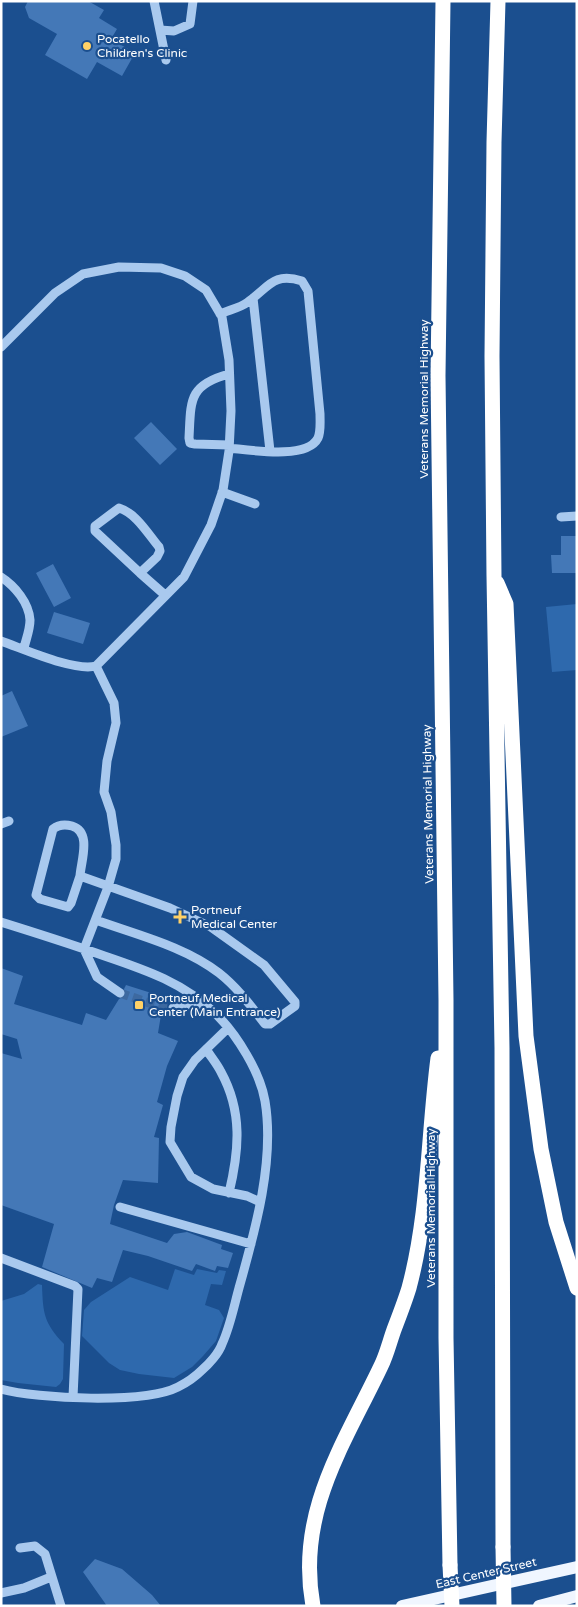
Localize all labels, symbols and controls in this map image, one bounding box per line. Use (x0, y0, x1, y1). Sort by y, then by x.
place label: Pocatello Children's Clinic (97, 32, 187, 60)
marker: Pocatello Children's Clinic (81, 40, 93, 52)
street label: Veterans Memorial Highway (417, 319, 431, 479)
street label: Veterans Memorial Highway (420, 724, 436, 884)
place label: Portneuf Medical Center (191, 903, 277, 931)
marker: Portneuf Medical Center (173, 910, 187, 924)
place label: Portneuf Medical Center (Main Entrance) (149, 991, 281, 1019)
marker: Portneuf Medical Center (Main Entrance) (133, 999, 145, 1011)
street label: Veterans Memorial Highway (424, 1128, 438, 1288)
street label: East Center Street (434, 1554, 538, 1591)

